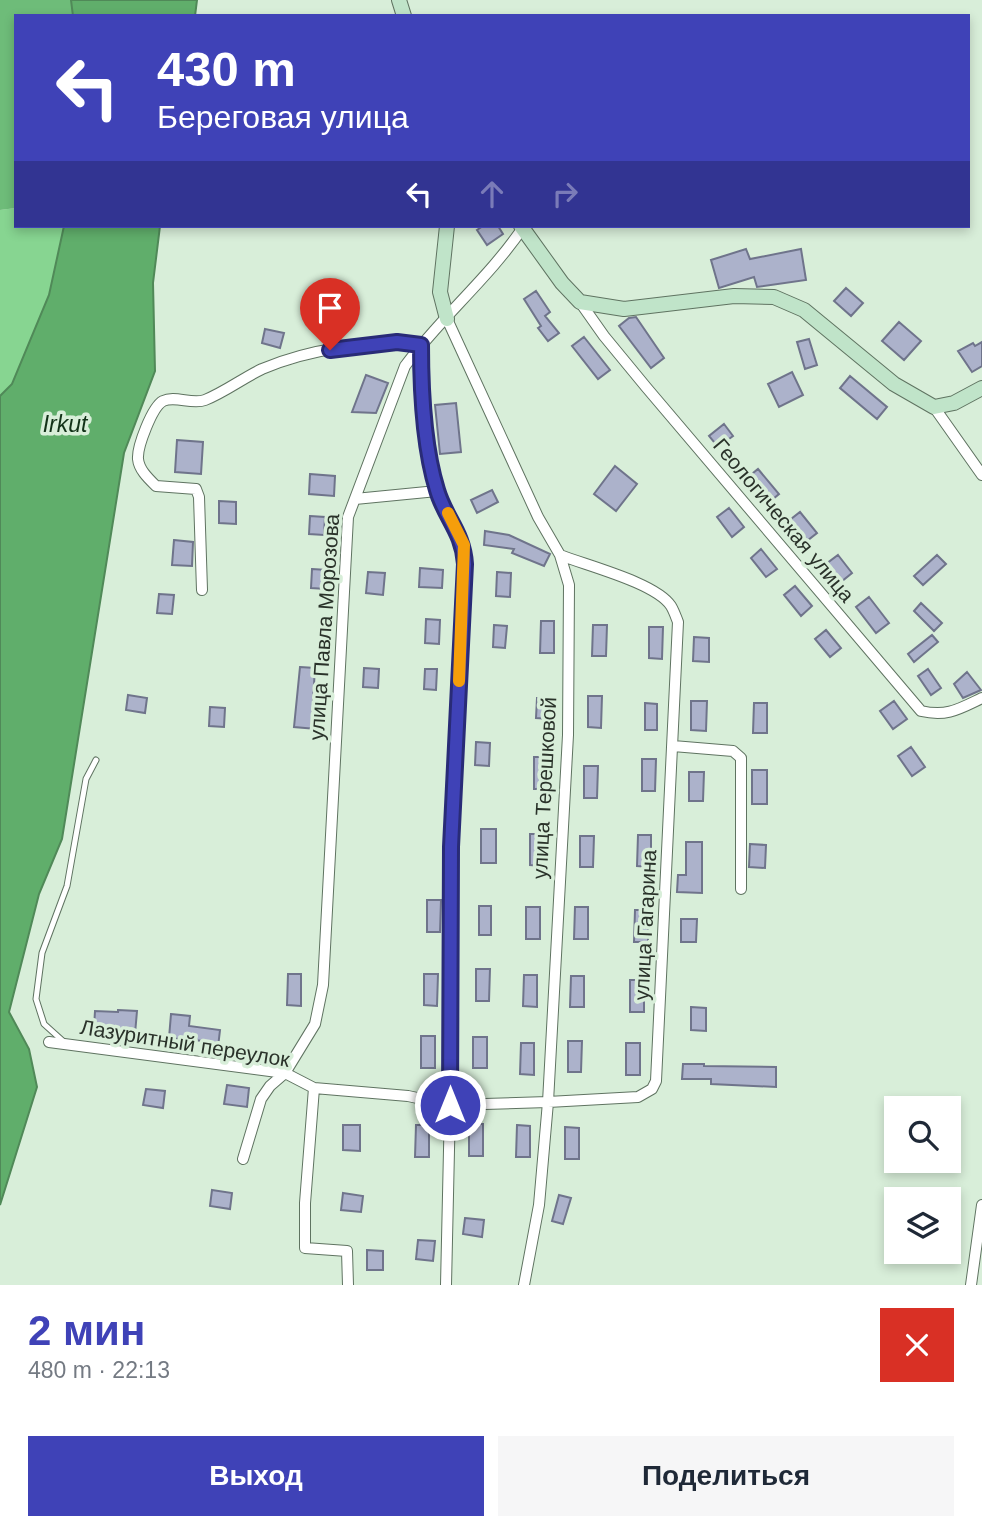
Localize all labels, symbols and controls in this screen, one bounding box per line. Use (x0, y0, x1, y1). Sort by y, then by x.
icon: left (42, 42, 133, 133)
text: 430 m (157, 42, 296, 96)
text: Береговая улица (157, 99, 409, 135)
icon: left (400, 175, 438, 213)
icon: ahead (473, 175, 511, 213)
icon: right (546, 175, 584, 213)
pin (300, 278, 360, 350)
icon: arrive (311, 289, 349, 327)
water label: Irkut (43, 411, 89, 437)
street label: Геологическая улица (709, 434, 859, 606)
street label: улица Павла Морозова (305, 513, 343, 741)
street label: улица Терешковой (528, 696, 560, 880)
street label: улица Гагарина (630, 849, 660, 1001)
street label: Лазуритный переулок (79, 1015, 292, 1071)
position arrow (413, 1068, 487, 1142)
map controls (884, 1096, 961, 1264)
button: search (884, 1096, 961, 1173)
button: layers (884, 1187, 961, 1264)
text: 2 мин (28, 1307, 145, 1354)
button: close (880, 1308, 954, 1382)
text: 480 m · 22:13 (28, 1357, 170, 1383)
button: Выход (28, 1436, 484, 1516)
button: Поделиться (498, 1436, 954, 1516)

